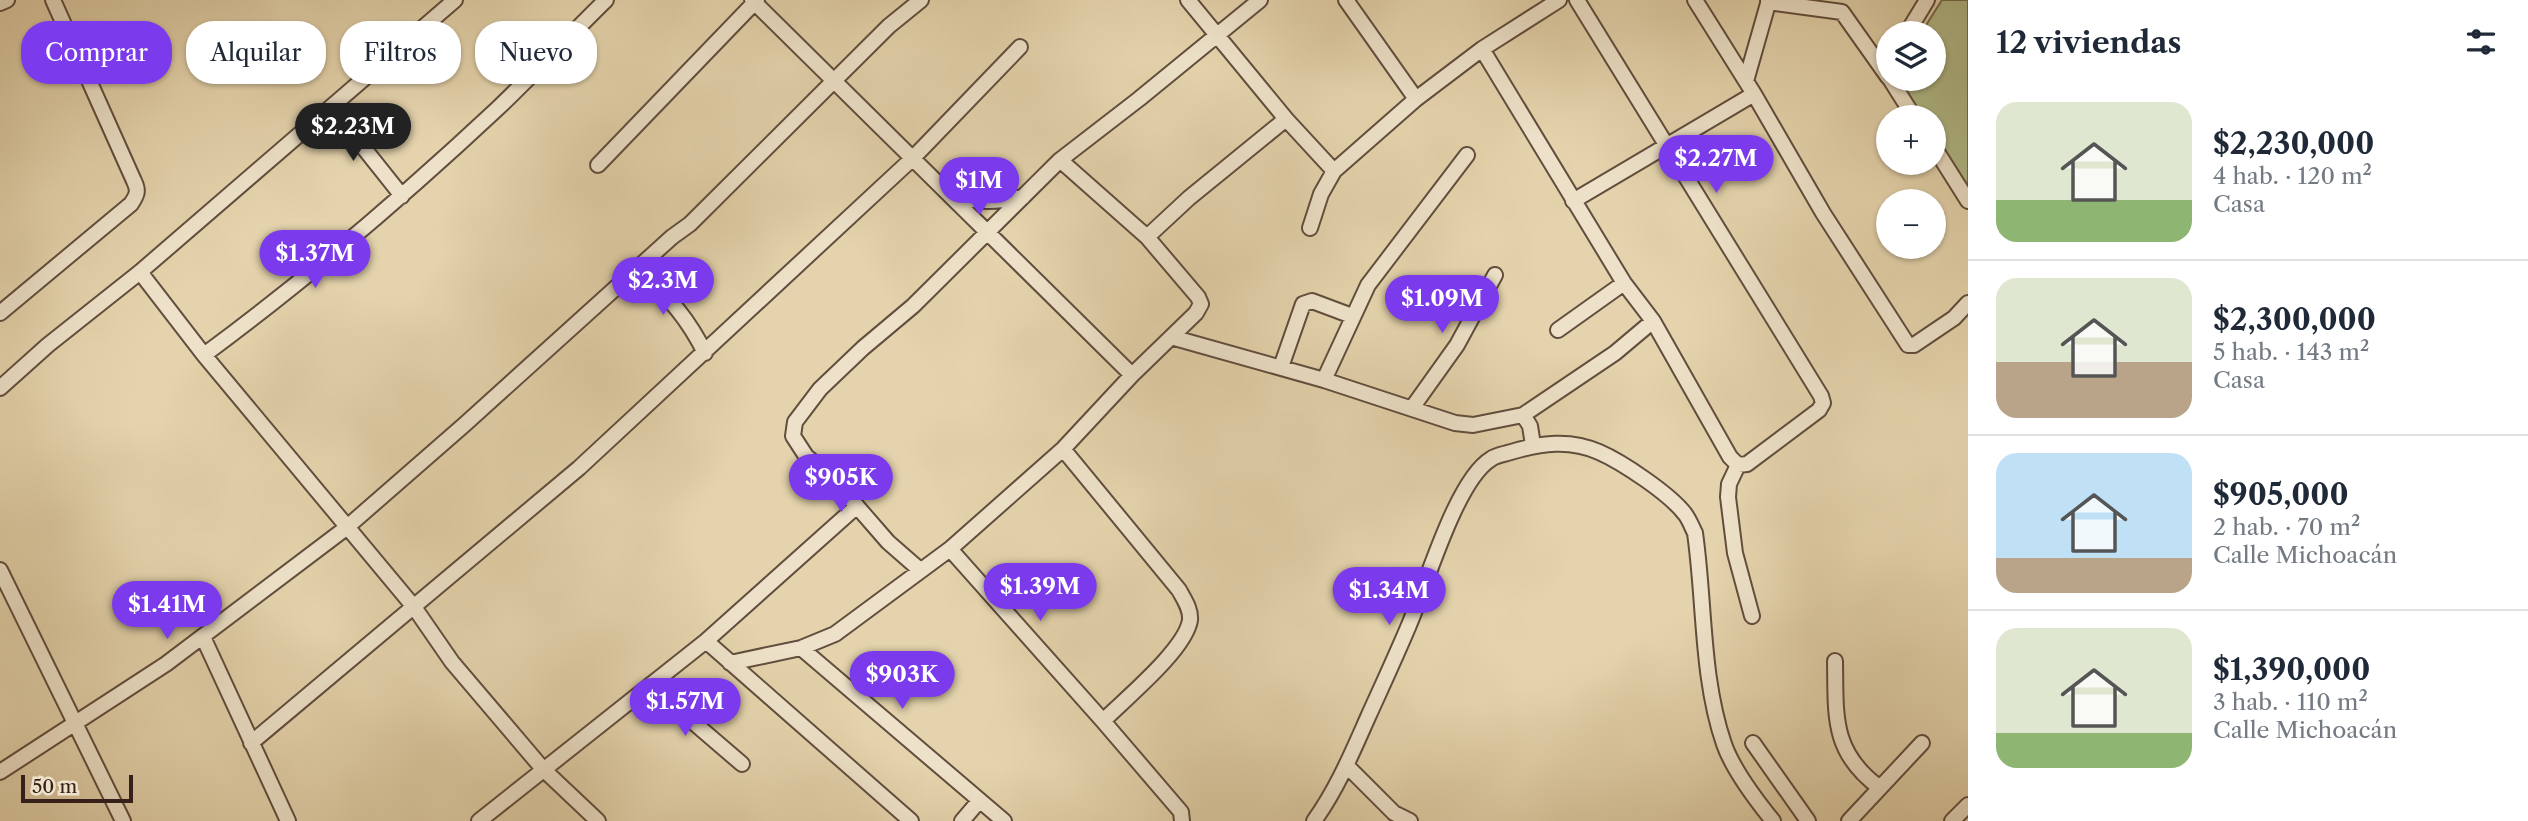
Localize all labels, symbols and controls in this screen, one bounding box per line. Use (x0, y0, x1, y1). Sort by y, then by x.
chip: Comprar (21, 21, 172, 84)
chip: Alquilar (186, 21, 326, 84)
chip: Filtros (340, 21, 461, 84)
chip: Nuevo (475, 21, 597, 84)
map controls (1876, 21, 1946, 259)
button: layers (1876, 21, 1946, 91)
icon: filters (2462, 23, 2500, 61)
text: 12 viviendas (1996, 24, 2181, 61)
pin: $2.23M (296, 104, 410, 163)
button: + (1876, 105, 1946, 175)
text: $2.23M (311, 112, 395, 140)
text: $2,230,000 (2213, 125, 2374, 162)
icon: home (2052, 130, 2136, 214)
pin: $2.27M (1659, 136, 1773, 195)
text: $2.27M (1675, 144, 1757, 172)
pin: $1M (945, 158, 1013, 217)
text: 4 hab. · 120 m² (2213, 162, 2372, 190)
text: $1M (955, 166, 1003, 194)
button: − (1876, 189, 1946, 259)
text: Casa (2213, 190, 2265, 218)
pin: $1.37M (258, 230, 372, 290)
text: $1.37M (276, 239, 354, 267)
pin: $2.3M (614, 258, 712, 317)
text: $2.3M (628, 266, 698, 294)
pin: $1.09M (1385, 276, 1499, 335)
text: $1.09M (1401, 284, 1483, 312)
text: $2,300,000 (2213, 301, 2376, 338)
icon: home (2052, 306, 2136, 390)
text: 5 hab. · 143 m² (2213, 338, 2369, 366)
text: Casa (2213, 366, 2265, 394)
pin: $905K (792, 454, 890, 514)
text: $905K (805, 463, 877, 491)
text: $905,000 (2213, 476, 2349, 513)
icon: home (2052, 481, 2136, 565)
text: 2 hab. · 70 m² (2213, 513, 2360, 541)
text: Calle Michoacán (2213, 541, 2397, 569)
pin: $1.39M (983, 564, 1097, 623)
pin: $1.34M (1332, 568, 1446, 627)
text: $1.39M (1000, 572, 1080, 600)
text: $1.34M (1349, 576, 1429, 604)
pin: $1.41M (110, 582, 224, 641)
text: $1.41M (128, 590, 206, 618)
text: $1,390,000 (2213, 651, 2370, 688)
pin: $903K (853, 652, 951, 711)
icon: home (2052, 656, 2136, 740)
text: $903K (866, 660, 938, 688)
pin: $1.57M (628, 678, 742, 738)
text: $1.57M (646, 687, 724, 715)
text: 3 hab. · 110 m² (2213, 688, 2368, 716)
text: Calle Michoacán (2213, 716, 2397, 744)
scale bar (21, 772, 133, 804)
text: 50 m (32, 775, 77, 798)

